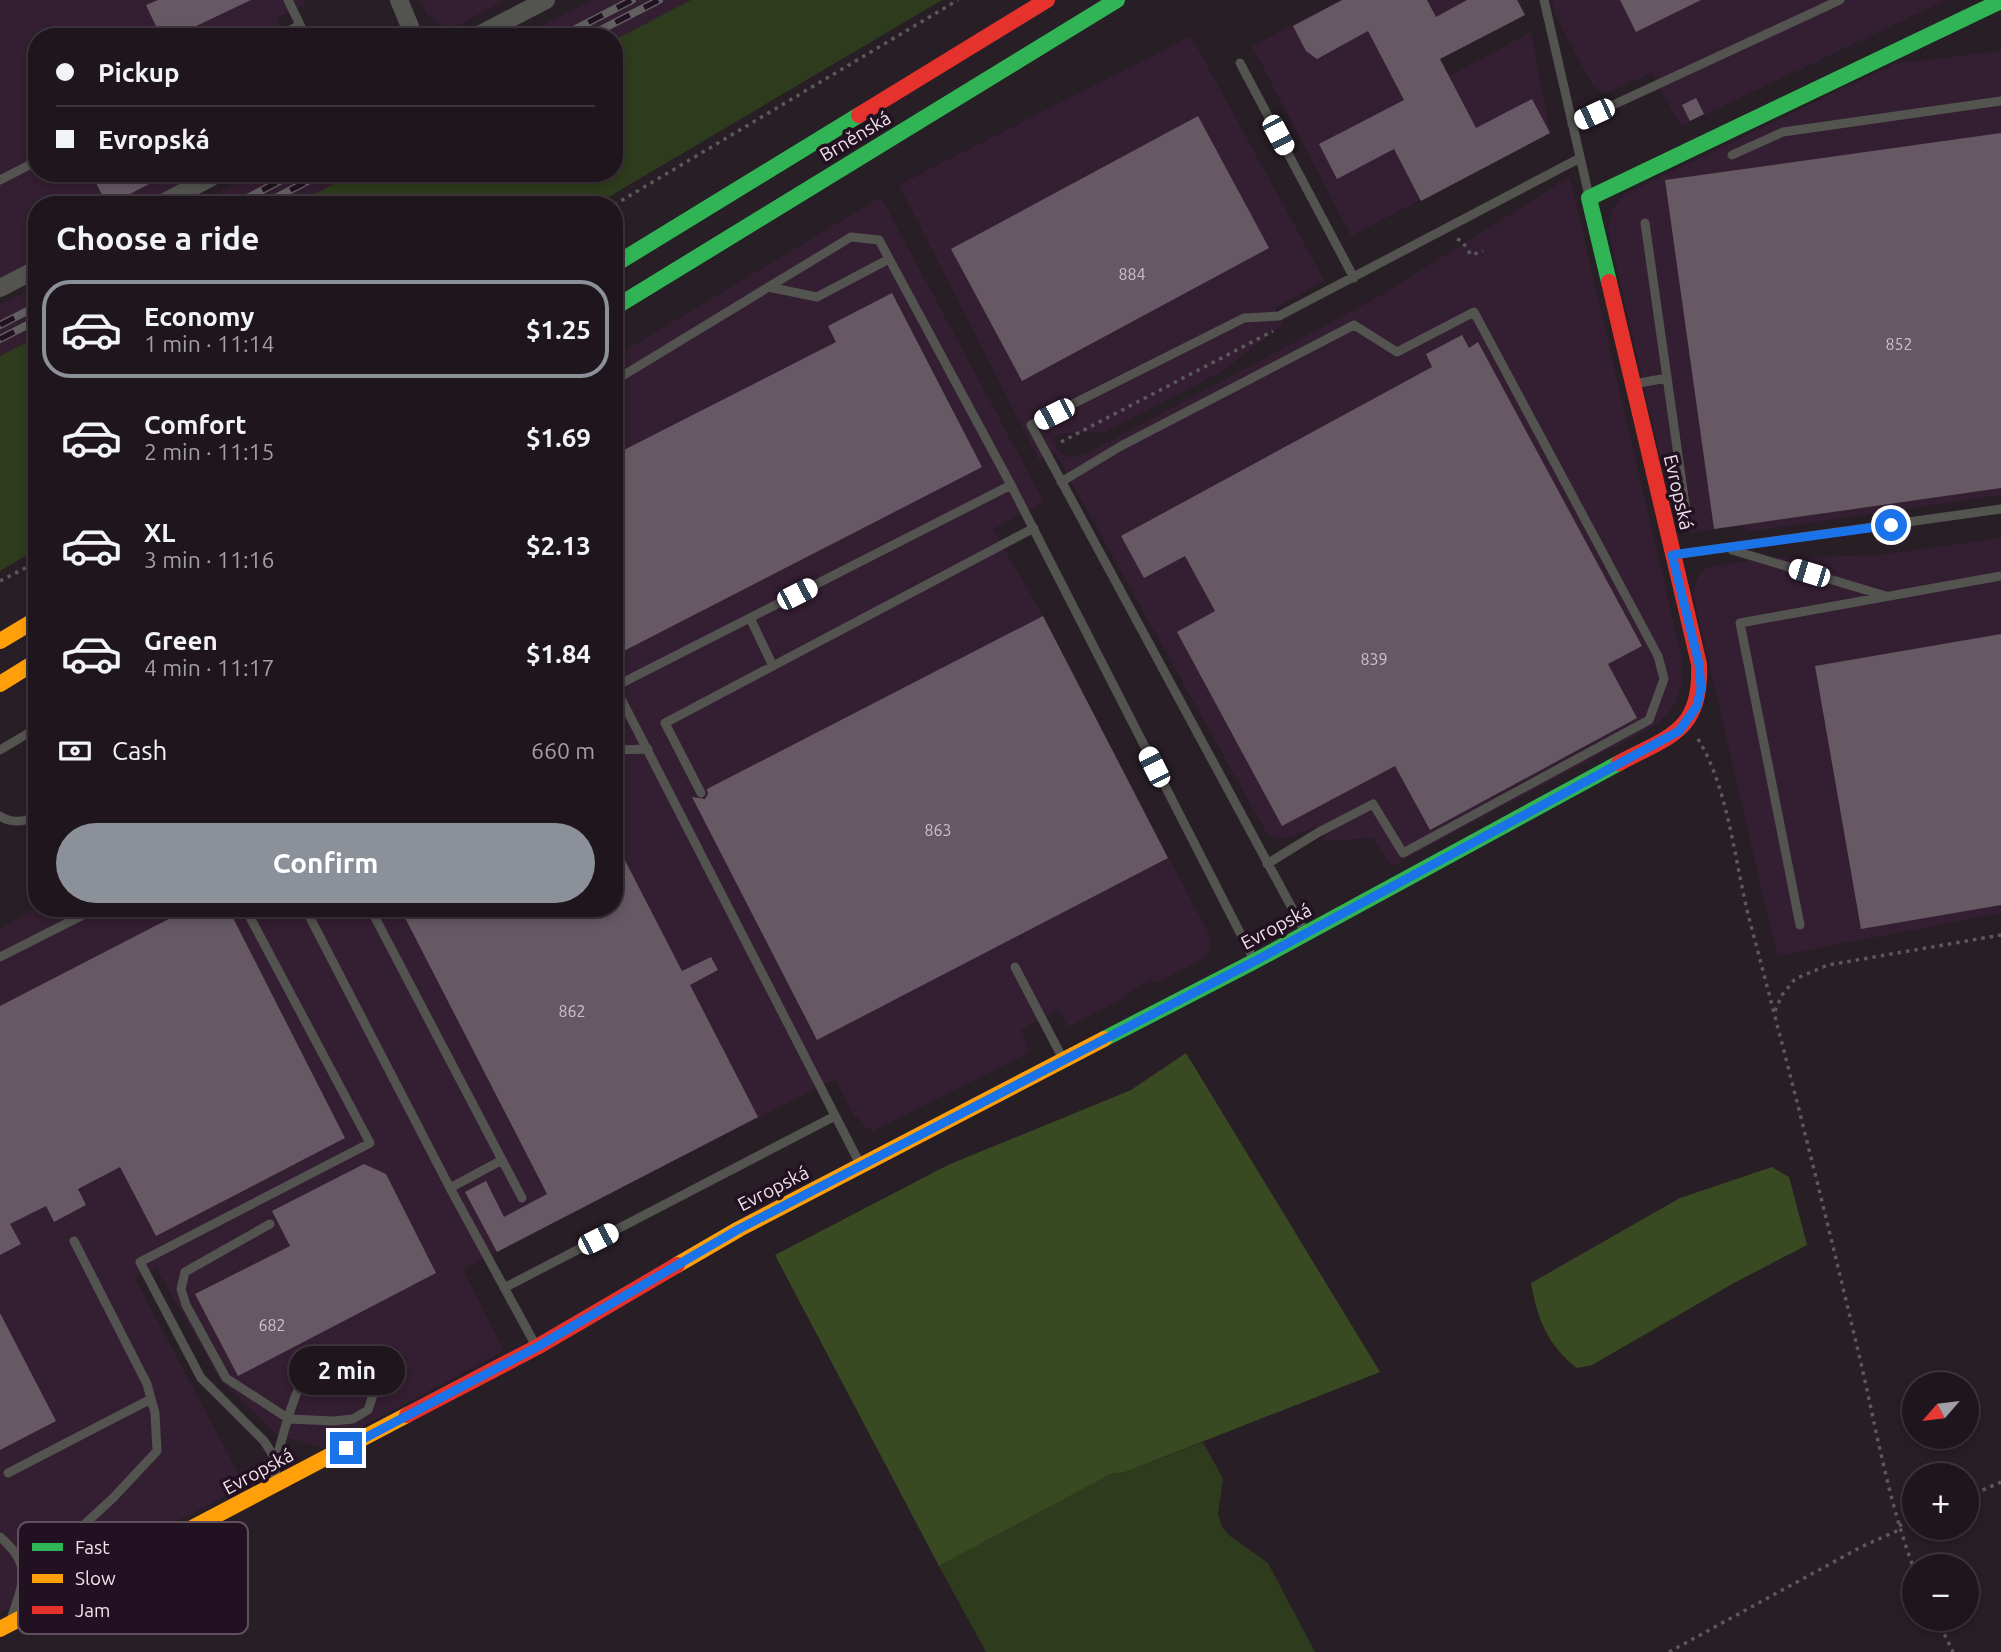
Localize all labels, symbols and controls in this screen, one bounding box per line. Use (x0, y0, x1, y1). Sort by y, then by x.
text: Pickup (98, 58, 180, 87)
car (1571, 96, 1618, 132)
street label: Brněnská (815, 106, 895, 166)
car (1259, 112, 1298, 158)
text: Evropská (98, 125, 210, 154)
text: Choose a ride (56, 220, 259, 256)
house number: 884 (1118, 265, 1146, 283)
icon: car (60, 298, 123, 361)
text: Economy (144, 302, 254, 331)
text: $1.25 (526, 315, 591, 344)
text: 1 min · 11:14 (144, 331, 275, 356)
house number: 852 (1885, 335, 1913, 353)
car (1031, 395, 1078, 433)
icon: car (60, 406, 123, 469)
text: Comfort (144, 410, 247, 439)
text: $1.69 (526, 423, 591, 452)
text: 2 min · 11:15 (144, 439, 275, 464)
street label: Evropská (1660, 452, 1698, 532)
route start (1875, 509, 1907, 541)
icon: car (60, 514, 123, 577)
text: XL (144, 518, 175, 547)
text: $2.13 (526, 531, 591, 560)
text: 3 min · 11:16 (144, 547, 275, 572)
car (1786, 557, 1833, 589)
car (774, 575, 821, 613)
icon: car (60, 622, 123, 685)
text: Green (144, 626, 218, 655)
text: $1.84 (526, 639, 591, 668)
house number: 839 (1360, 650, 1388, 668)
text: 4 min · 11:17 (144, 655, 275, 680)
icon: cash (56, 732, 94, 770)
text: Cash (112, 736, 167, 765)
text: 660 m (531, 738, 595, 763)
car (1136, 744, 1173, 790)
house number: 863 (924, 821, 952, 839)
button: Confirm (56, 823, 595, 903)
street label: Evropská (1237, 898, 1315, 954)
house number: 862 (558, 1002, 586, 1020)
street label: Evropská (734, 1161, 812, 1215)
car (575, 1220, 622, 1258)
house number: 682 (258, 1316, 286, 1334)
callout: 2 min (288, 1346, 404, 1396)
text: 2 min (318, 1358, 376, 1383)
north arrow (1902, 1372, 1979, 1449)
map controls (1902, 1372, 1979, 1631)
route end (330, 1432, 362, 1464)
street label: Evropská (219, 1443, 297, 1499)
button: + (1902, 1463, 1979, 1540)
legend (18, 1522, 248, 1634)
text: Fast (75, 1536, 110, 1558)
button: − (1902, 1554, 1979, 1631)
text: Slow (75, 1567, 116, 1589)
text: Jam (75, 1599, 111, 1621)

